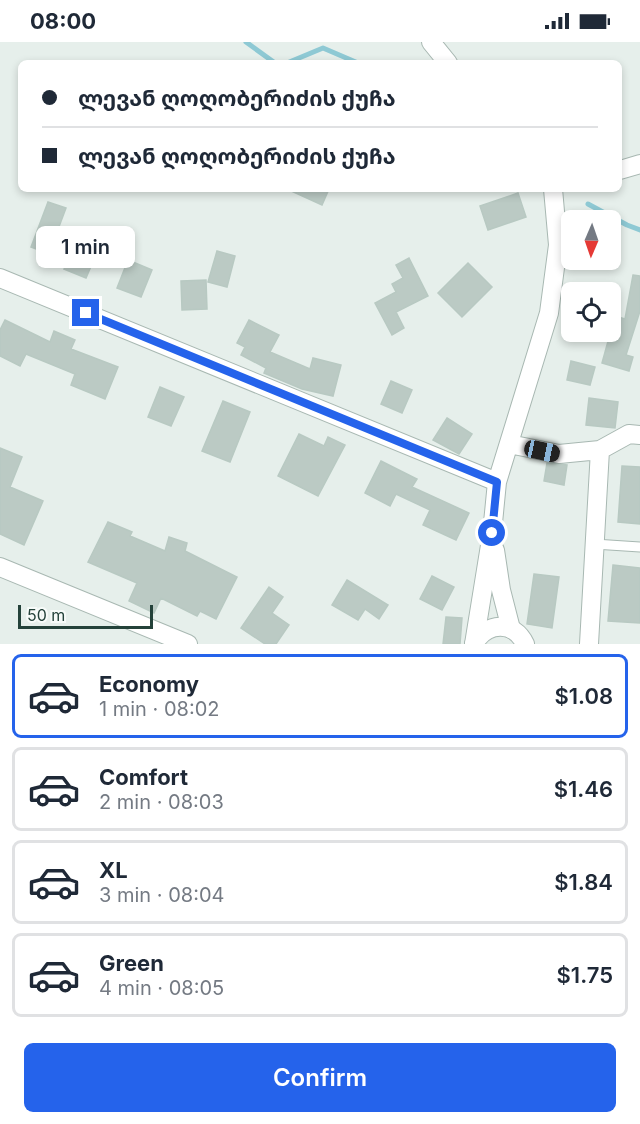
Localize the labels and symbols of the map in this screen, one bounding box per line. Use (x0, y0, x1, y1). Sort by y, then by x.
north arrow (561, 210, 621, 270)
callout: 1 min (36, 226, 136, 268)
route end (72, 299, 99, 326)
car (523, 438, 561, 464)
route start (478, 519, 505, 546)
scale bar (18, 602, 153, 630)

